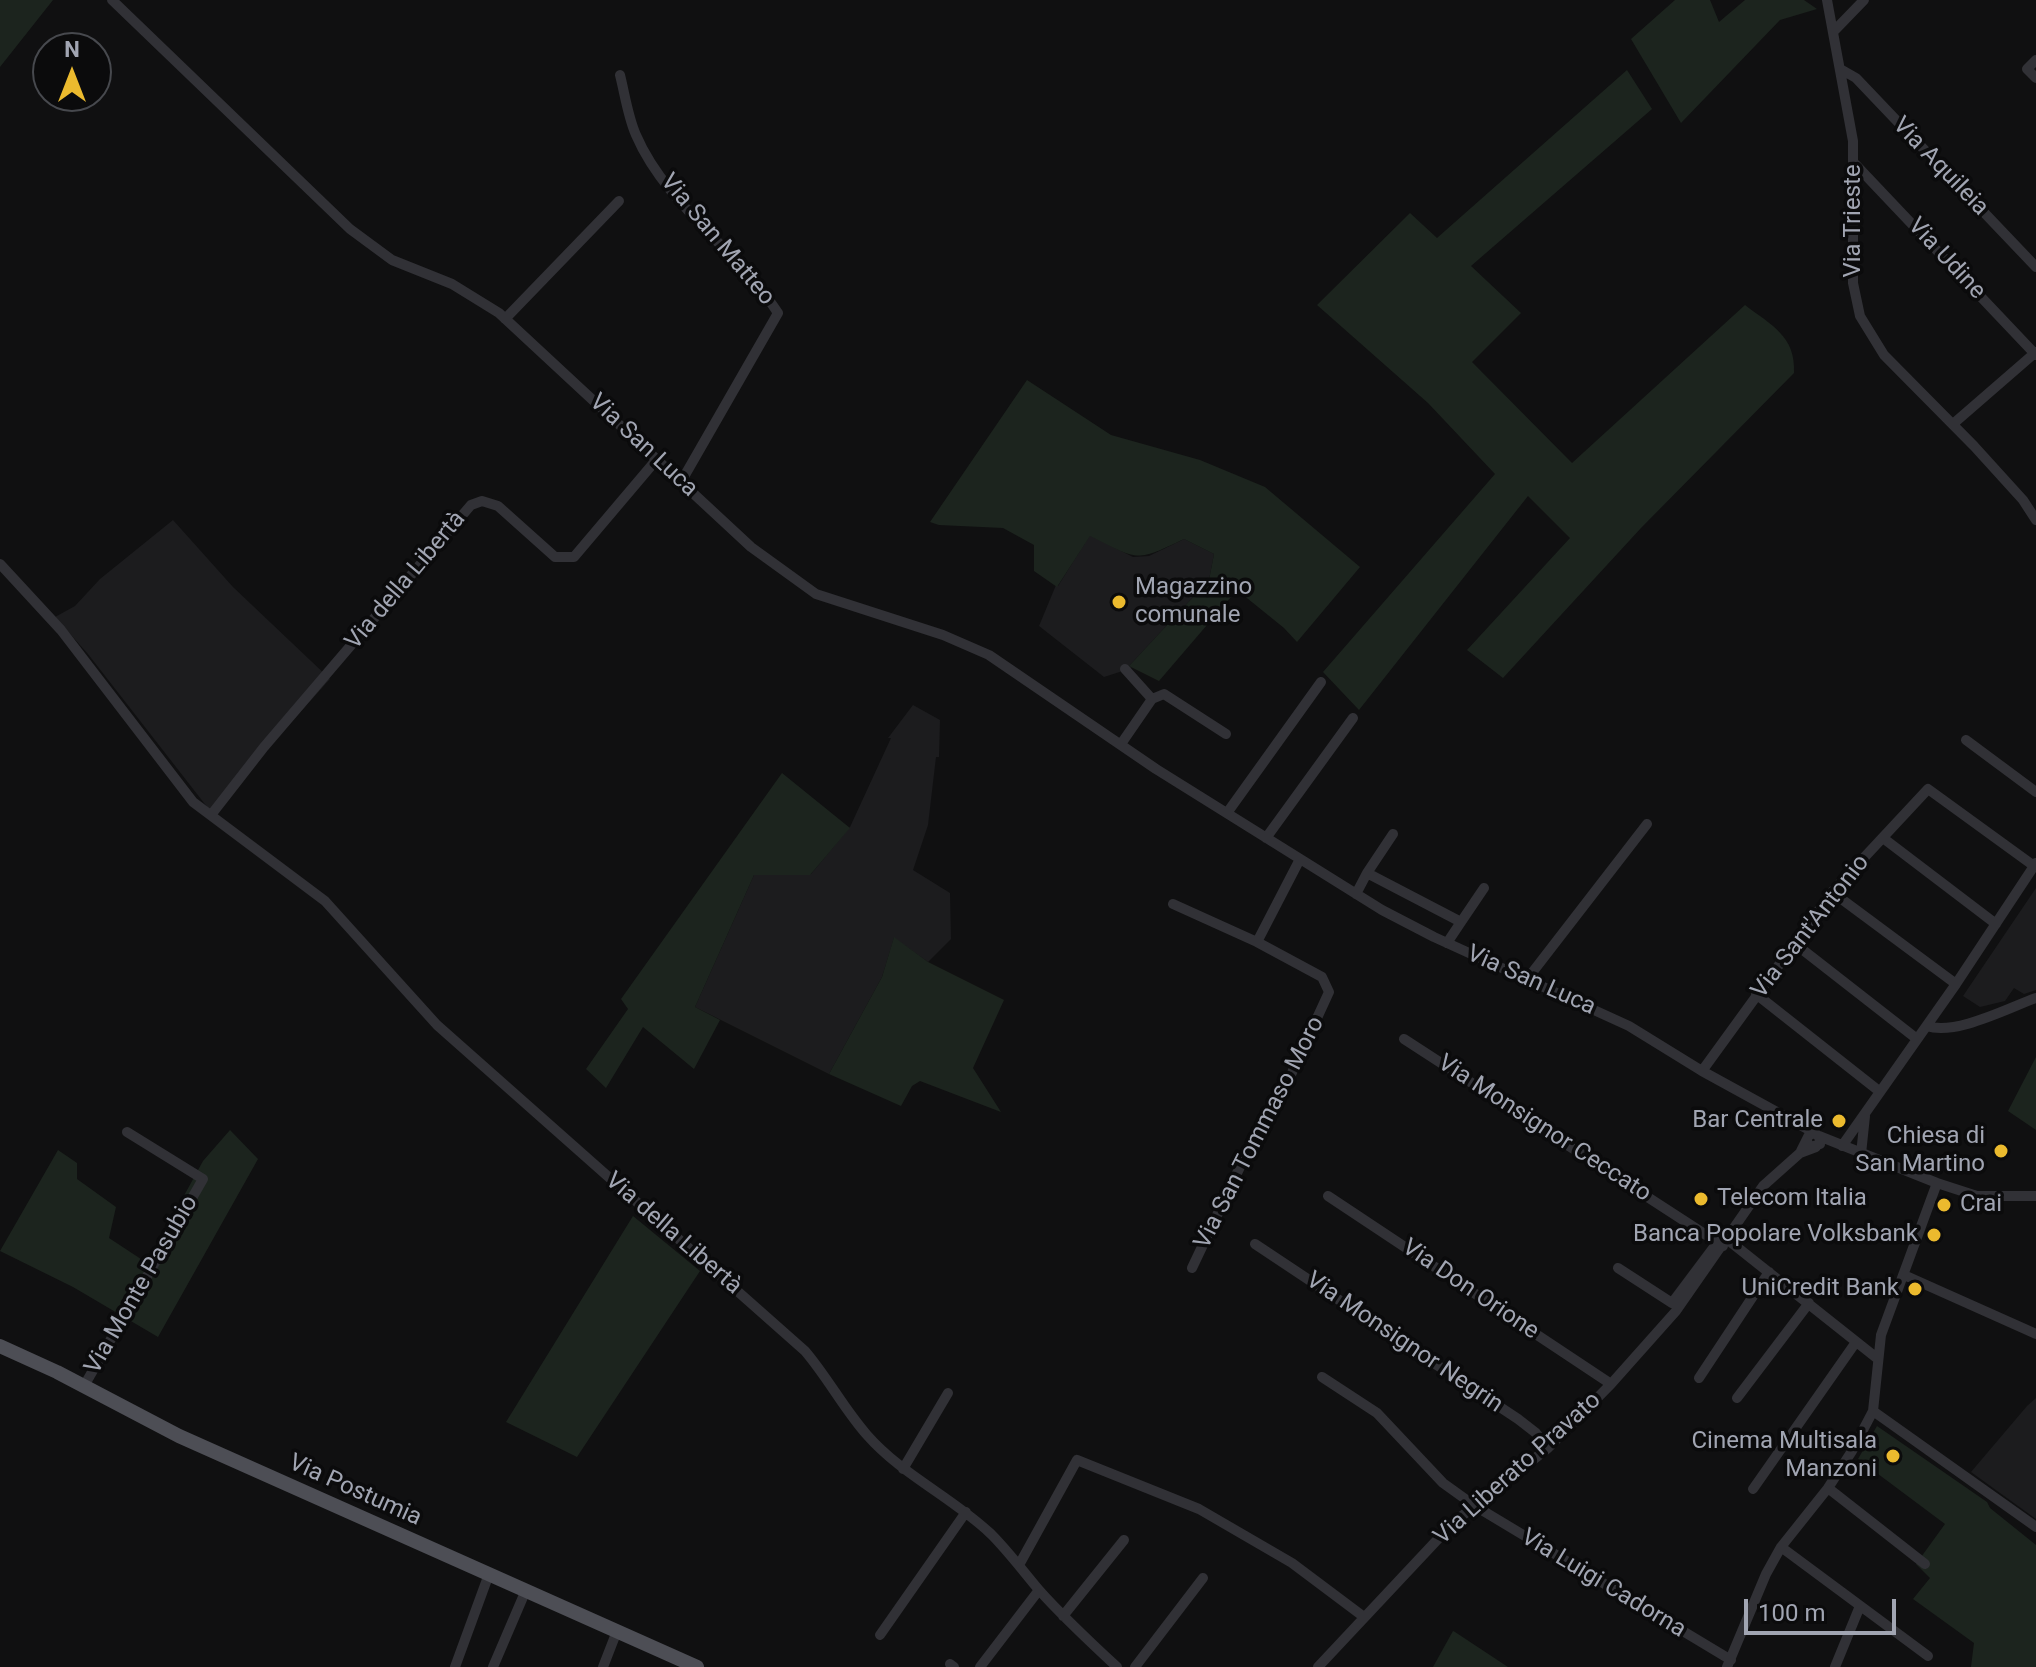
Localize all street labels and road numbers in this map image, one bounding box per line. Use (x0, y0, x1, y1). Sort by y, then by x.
street label: Via Aquileia (1886, 112, 1994, 222)
street label: Via Trieste (1840, 164, 1868, 278)
street label: Via San Matteo (654, 168, 780, 312)
street label: Via Udine (1901, 212, 1991, 306)
street label: Via San Luca (583, 388, 703, 504)
street label: Via della Libertà (340, 506, 472, 656)
street label: Via Sant'Antonio (1746, 849, 1876, 1005)
street label: Via San Luca (1462, 940, 1600, 1022)
street label: Via San Tommaso Moro (1189, 1012, 1331, 1254)
street label: Via Monsignor Ceccato (1432, 1049, 1656, 1209)
street label: Via della Libertà (599, 1167, 747, 1301)
street label: Via Monte Pasubio (79, 1191, 205, 1379)
street label: Via Don Orione (1396, 1234, 1544, 1346)
street label: Via Monsignor Negrin (1300, 1266, 1508, 1420)
street label: Via Liberato Pravato (1429, 1387, 1607, 1551)
street label: Via Postumia (284, 1449, 426, 1533)
street label: Via Luigi Cadorna (1515, 1523, 1691, 1645)

